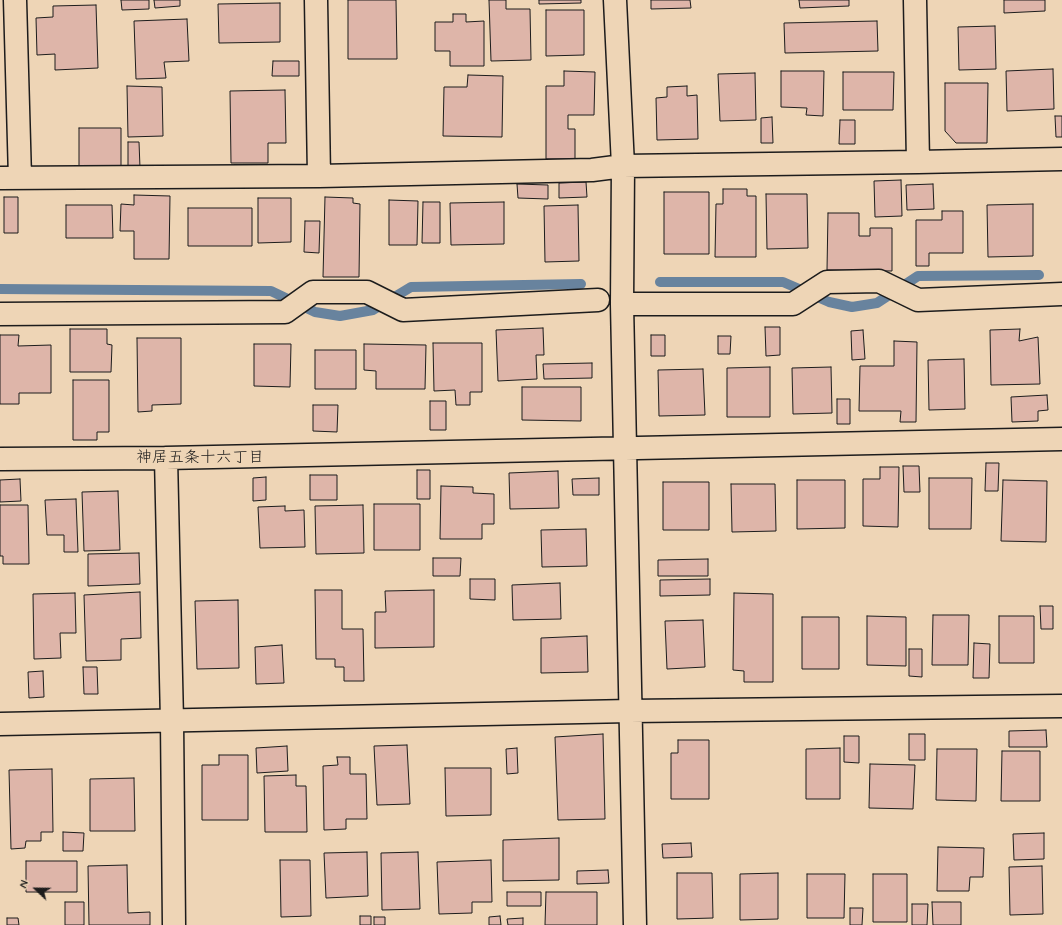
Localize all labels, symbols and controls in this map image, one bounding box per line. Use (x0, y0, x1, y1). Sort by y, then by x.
district label: 神居五条十六丁目 (136, 449, 264, 469)
north arrow (16, 869, 56, 909)
text: N (17, 878, 33, 891)

